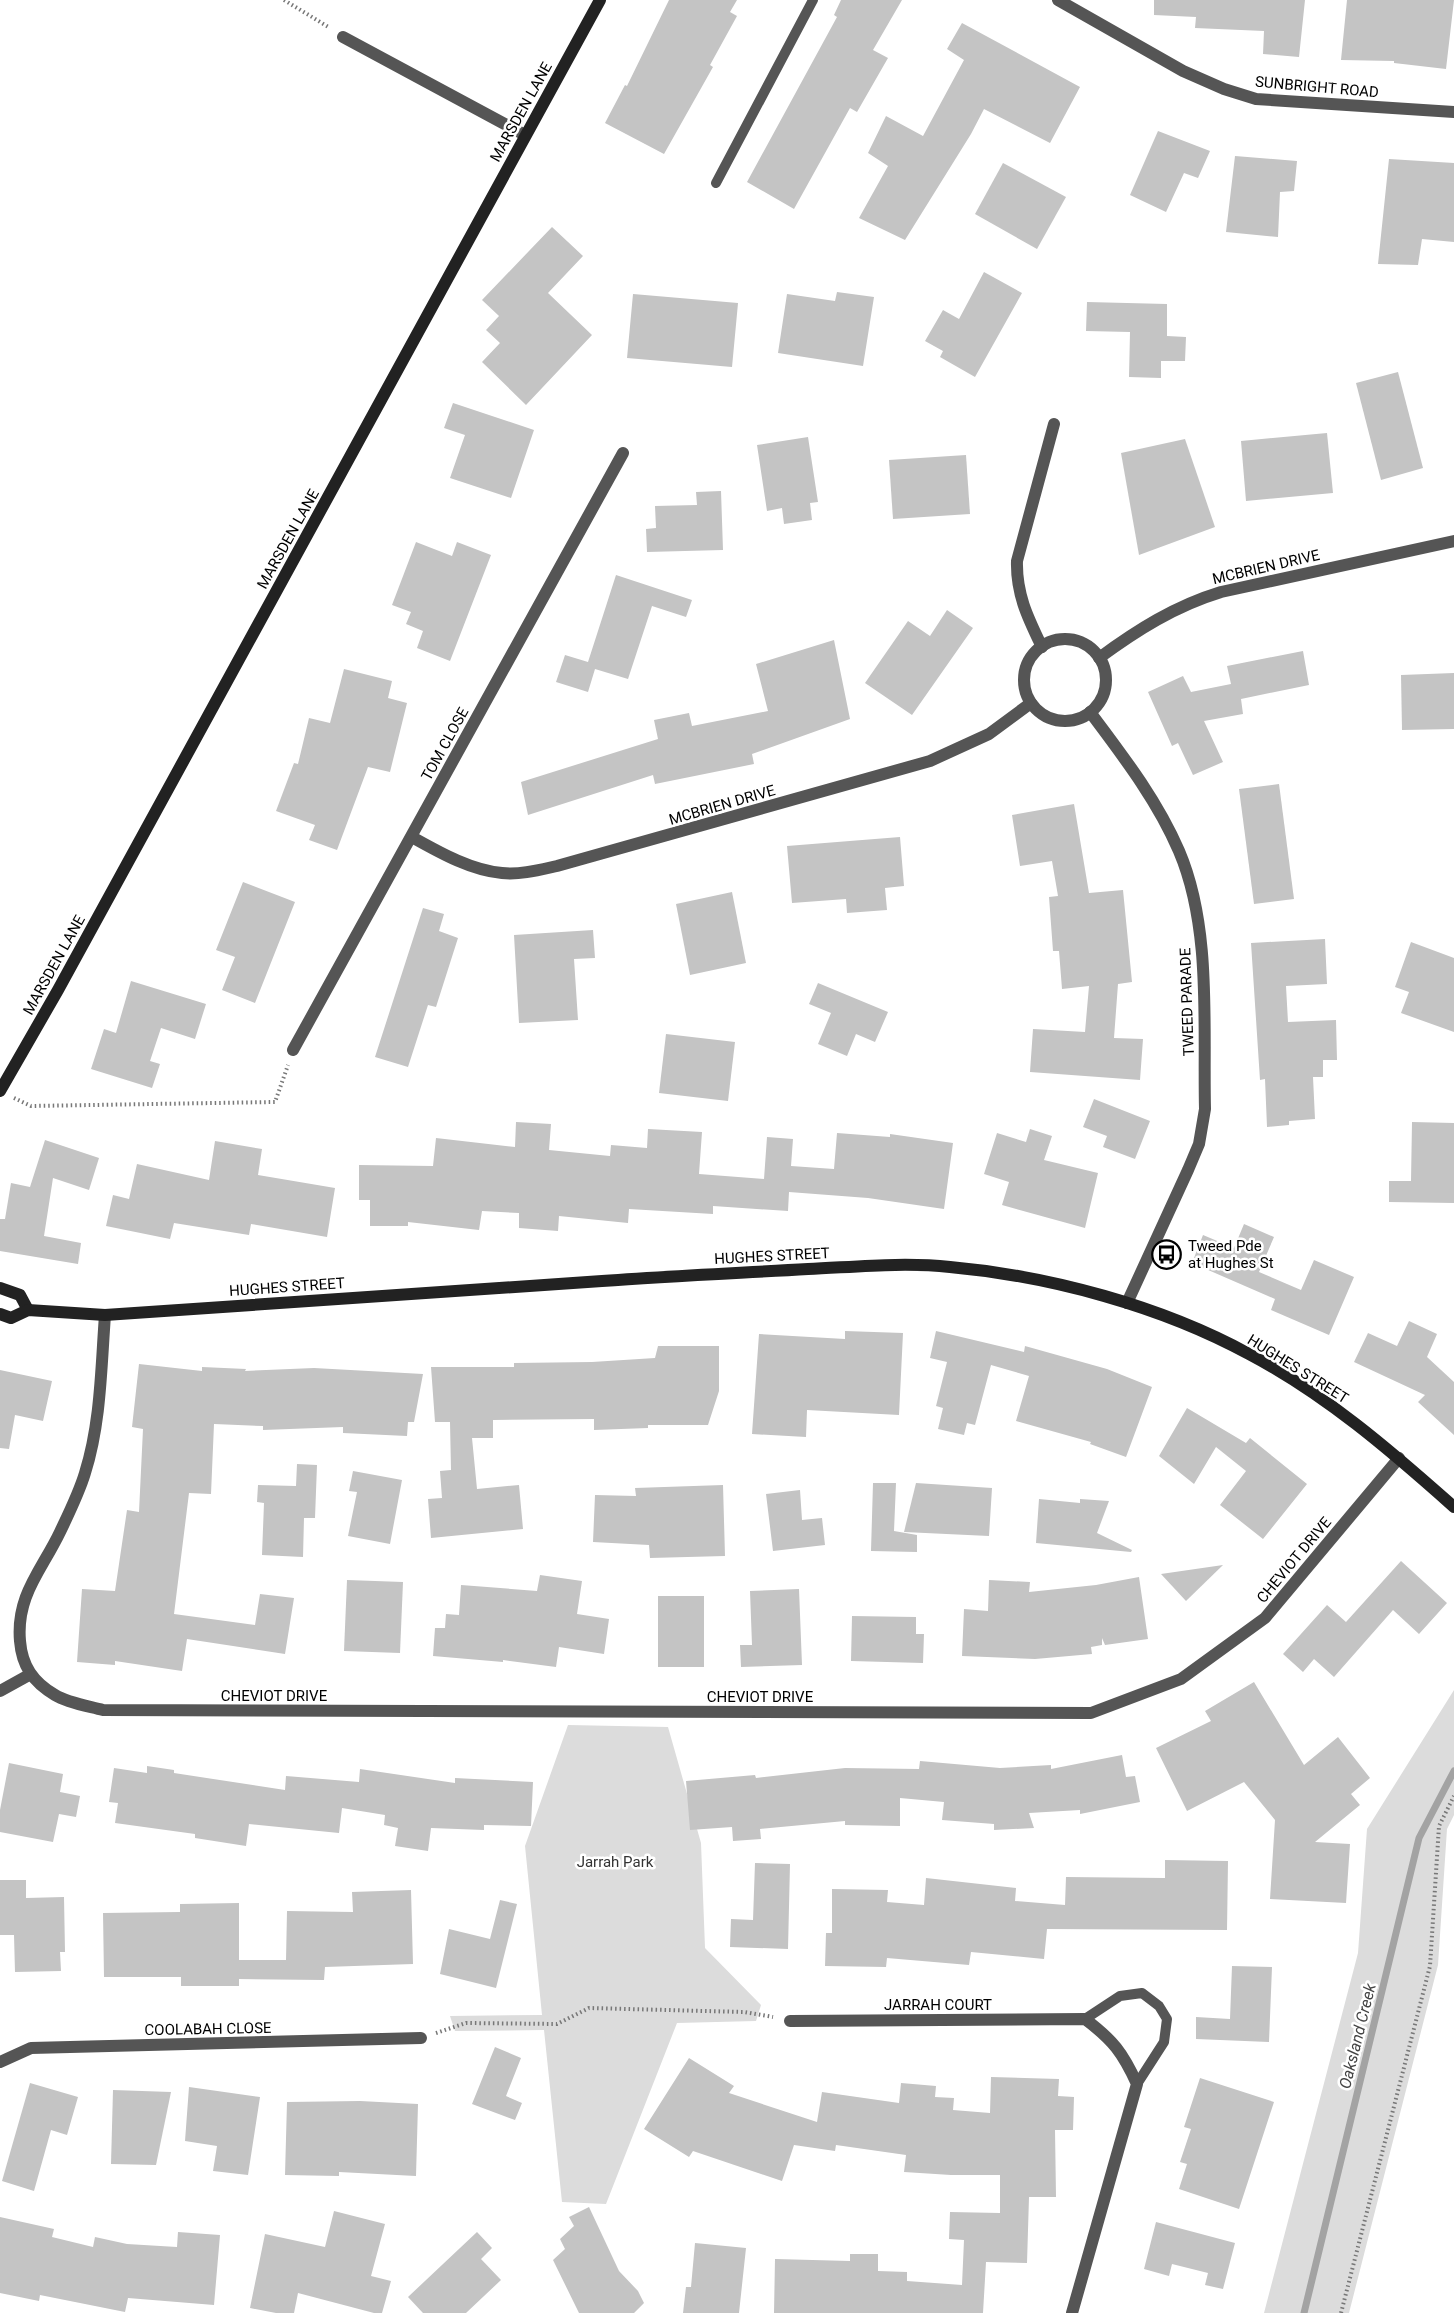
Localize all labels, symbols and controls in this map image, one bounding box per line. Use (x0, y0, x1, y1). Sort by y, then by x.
street label: MARSDEN LANE (486, 59, 556, 165)
street label: SUNBRIGHT ROAD (1254, 73, 1380, 101)
street label: MARSDEN LANE (253, 486, 323, 592)
street label: MCBRIEN DRIVE (1211, 546, 1322, 588)
street label: TOM CLOSE (417, 704, 473, 784)
street label: MCBRIEN DRIVE (667, 781, 778, 829)
street label: MARSDEN LANE (19, 912, 89, 1018)
street label: TWEED PARADE (1176, 947, 1198, 1057)
place label: Tweed Pde at Hughes St (1188, 1237, 1274, 1272)
bus stop icon: Tweed Pde at Hughes St (1151, 1239, 1183, 1271)
street label: HUGHES STREET (714, 1244, 830, 1268)
street label: HUGHES STREET (229, 1274, 345, 1300)
street label: HUGHES STREET (1244, 1331, 1352, 1407)
street label: CHEVIOT DRIVE (1253, 1513, 1335, 1607)
street label: CHEVIOT DRIVE (221, 1687, 328, 1705)
street label: CHEVIOT DRIVE (707, 1688, 814, 1706)
park label: Jarrah Park (577, 1853, 654, 1871)
water label: Oaksland Creek (1335, 1980, 1380, 2091)
street label: JARRAH COURT (884, 1996, 992, 2014)
street label: COOLABAH CLOSE (144, 2019, 272, 2039)

